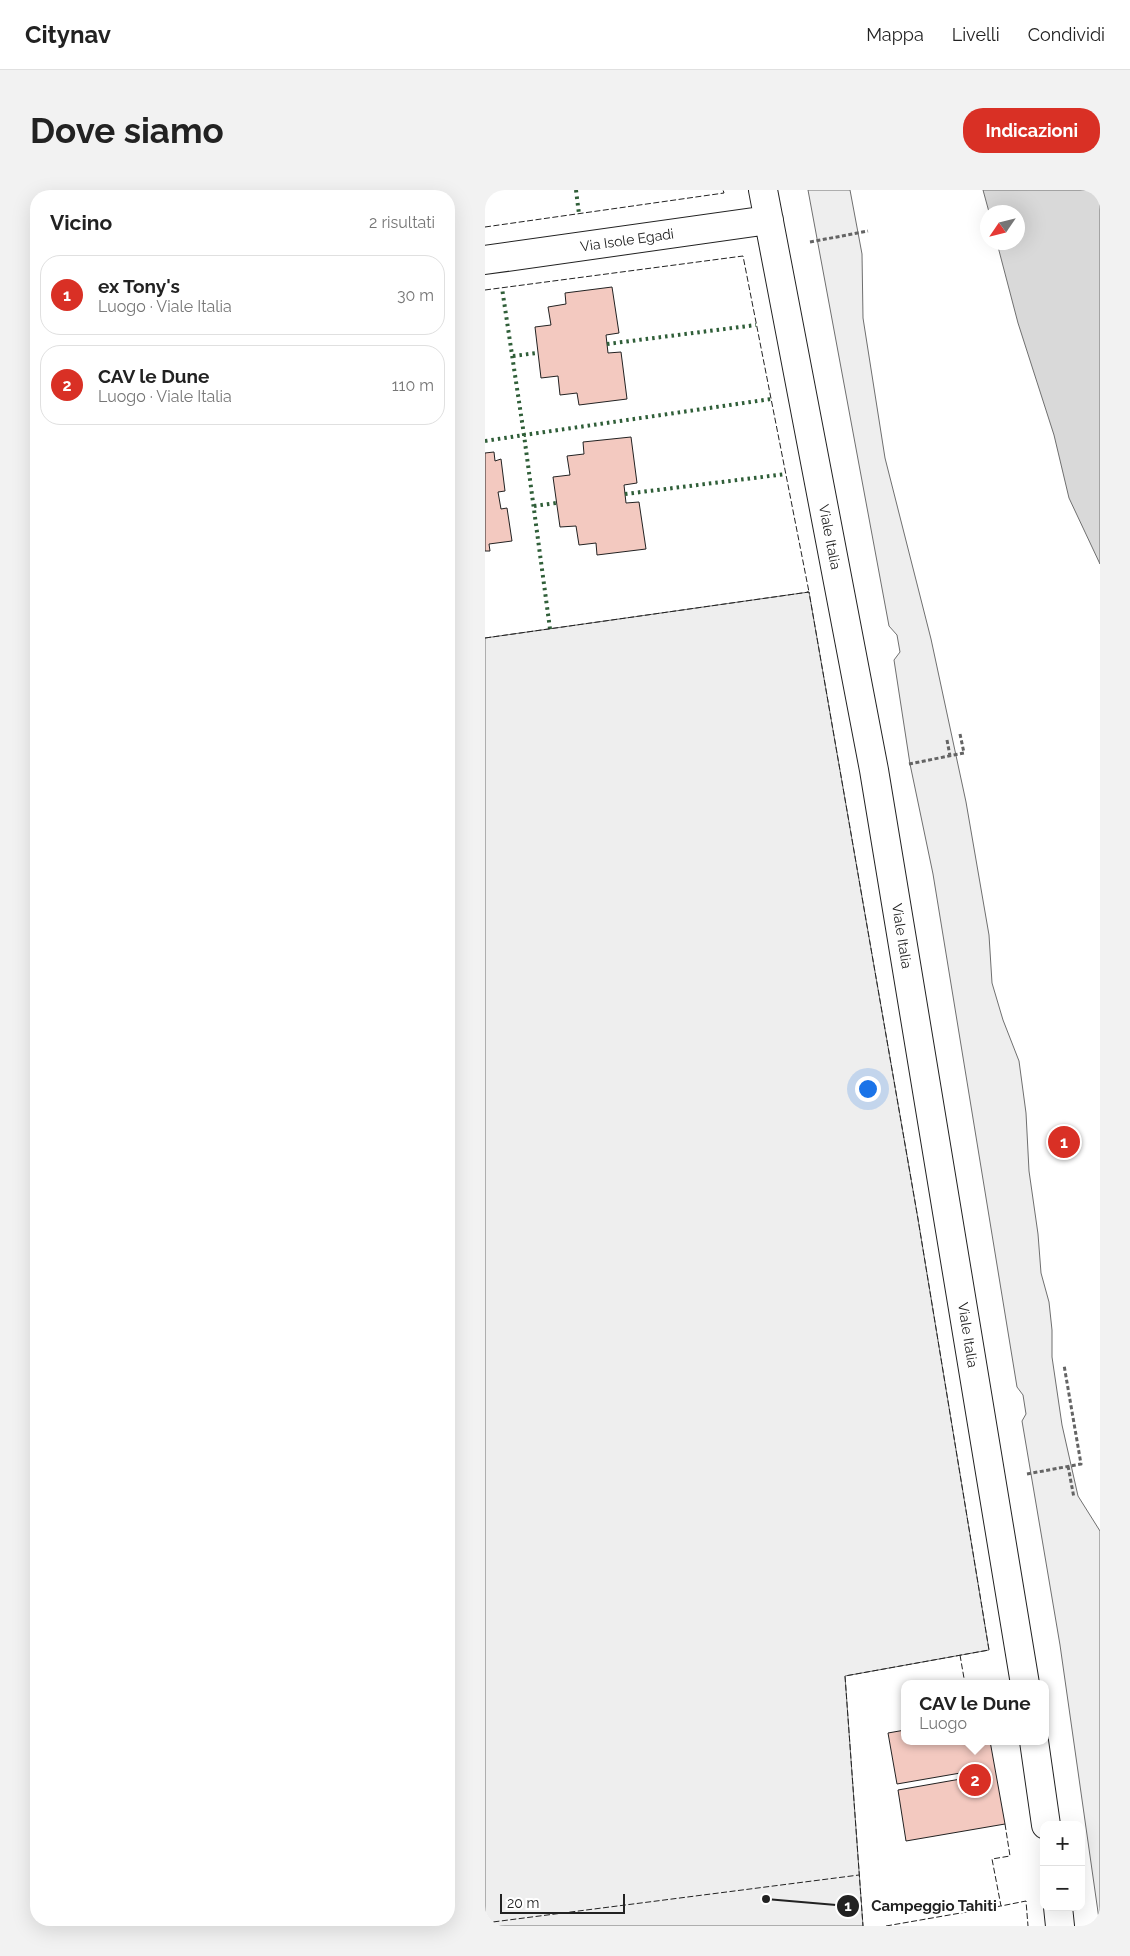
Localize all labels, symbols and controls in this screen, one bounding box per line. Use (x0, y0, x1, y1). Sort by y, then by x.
text: Citynav (25, 20, 111, 49)
text: Mappa (866, 24, 924, 45)
text: Livelli (952, 24, 1000, 45)
text: Condividi (1028, 24, 1105, 45)
button: Indicazioni (963, 108, 1100, 153)
text: Dove siamo (30, 110, 224, 151)
north arrow (980, 205, 1025, 250)
text: Vicino (50, 210, 112, 235)
text: 2 risultati (369, 213, 435, 232)
street label: Via Isole Egadi (579, 226, 675, 254)
text: ex Tony's (98, 275, 180, 297)
text: 1 (63, 286, 71, 305)
text: 30 m (397, 286, 434, 305)
text: Luogo · Viale Italia (98, 297, 232, 316)
text: CAV le Dune (98, 365, 209, 387)
text: 2 (62, 376, 72, 395)
text: 110 m (392, 376, 434, 395)
text: Luogo · Viale Italia (98, 387, 232, 406)
street label: Viale Italia (816, 503, 844, 571)
street label: Viale Italia (889, 902, 915, 970)
your location (855, 1076, 881, 1102)
pin: 1 (1048, 1123, 1080, 1161)
street label: Viale Italia (955, 1301, 981, 1369)
popup (901, 1680, 1049, 1745)
text: CAV le Dune (919, 1692, 1031, 1714)
text: Luogo (919, 1714, 967, 1733)
pin: 2 (959, 1761, 991, 1799)
map controls (1040, 1821, 1085, 1911)
button: + (1040, 1821, 1085, 1866)
button: − (1040, 1866, 1085, 1911)
scale bar (500, 1891, 625, 1914)
callout: Campeggio Tahiti (836, 1891, 1007, 1921)
text: 20 m (507, 1895, 539, 1911)
text: 1 (844, 1897, 852, 1915)
text: Campeggio Tahiti (871, 1897, 997, 1915)

